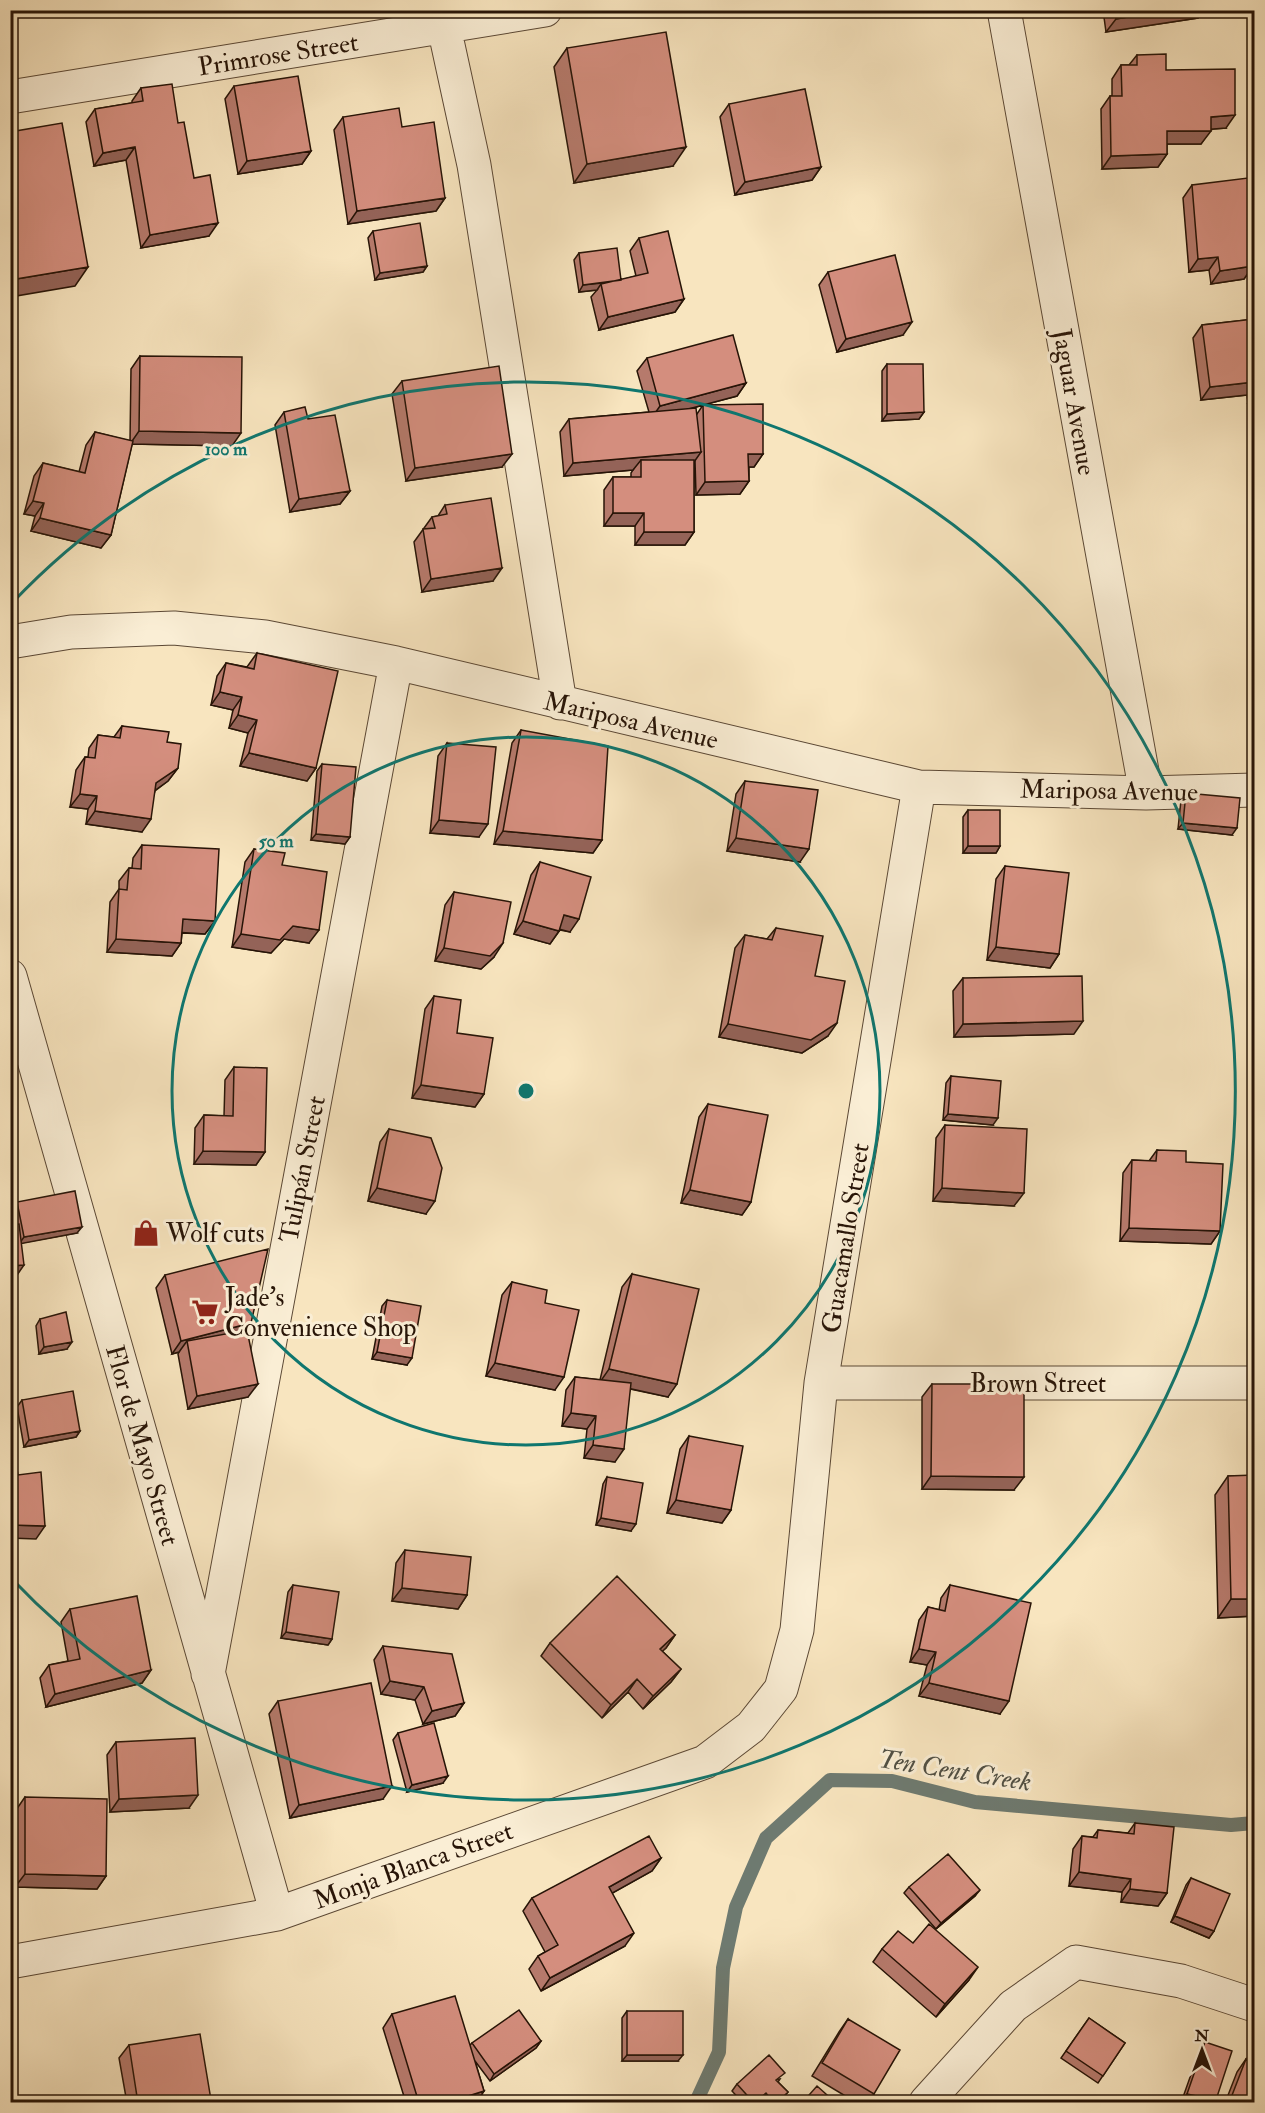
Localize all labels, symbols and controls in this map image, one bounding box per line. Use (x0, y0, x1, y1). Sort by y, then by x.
street label: Primrose Street (196, 27, 361, 83)
street label: Jaguar Avenue (1045, 325, 1103, 478)
text: 100 m (205, 438, 248, 461)
street label: Mariposa Avenue (540, 685, 721, 758)
street label: Mariposa Avenue (1020, 773, 1198, 810)
text: 50 m (259, 830, 294, 853)
centre of rings (516, 1081, 536, 1101)
street label: Tulipán Street (273, 1093, 334, 1246)
street label: Guacamallo Street (815, 1141, 877, 1335)
shop icon: Wolf cuts (131, 1218, 161, 1248)
place label: Wolf cuts (165, 1218, 264, 1250)
place label: Jade's Convenience Shop (224, 1282, 416, 1345)
supermarket icon: Jade's Convenience Shop (190, 1297, 220, 1327)
street label: Flor de Mayo Street (98, 1341, 186, 1549)
street label: Brown Street (970, 1368, 1106, 1400)
water label: Ten Cent Creek (876, 1742, 1034, 1799)
street label: Monja Blanca Street (309, 1815, 517, 1917)
north arrow (1172, 2020, 1232, 2080)
text: N (1194, 2026, 1210, 2046)

